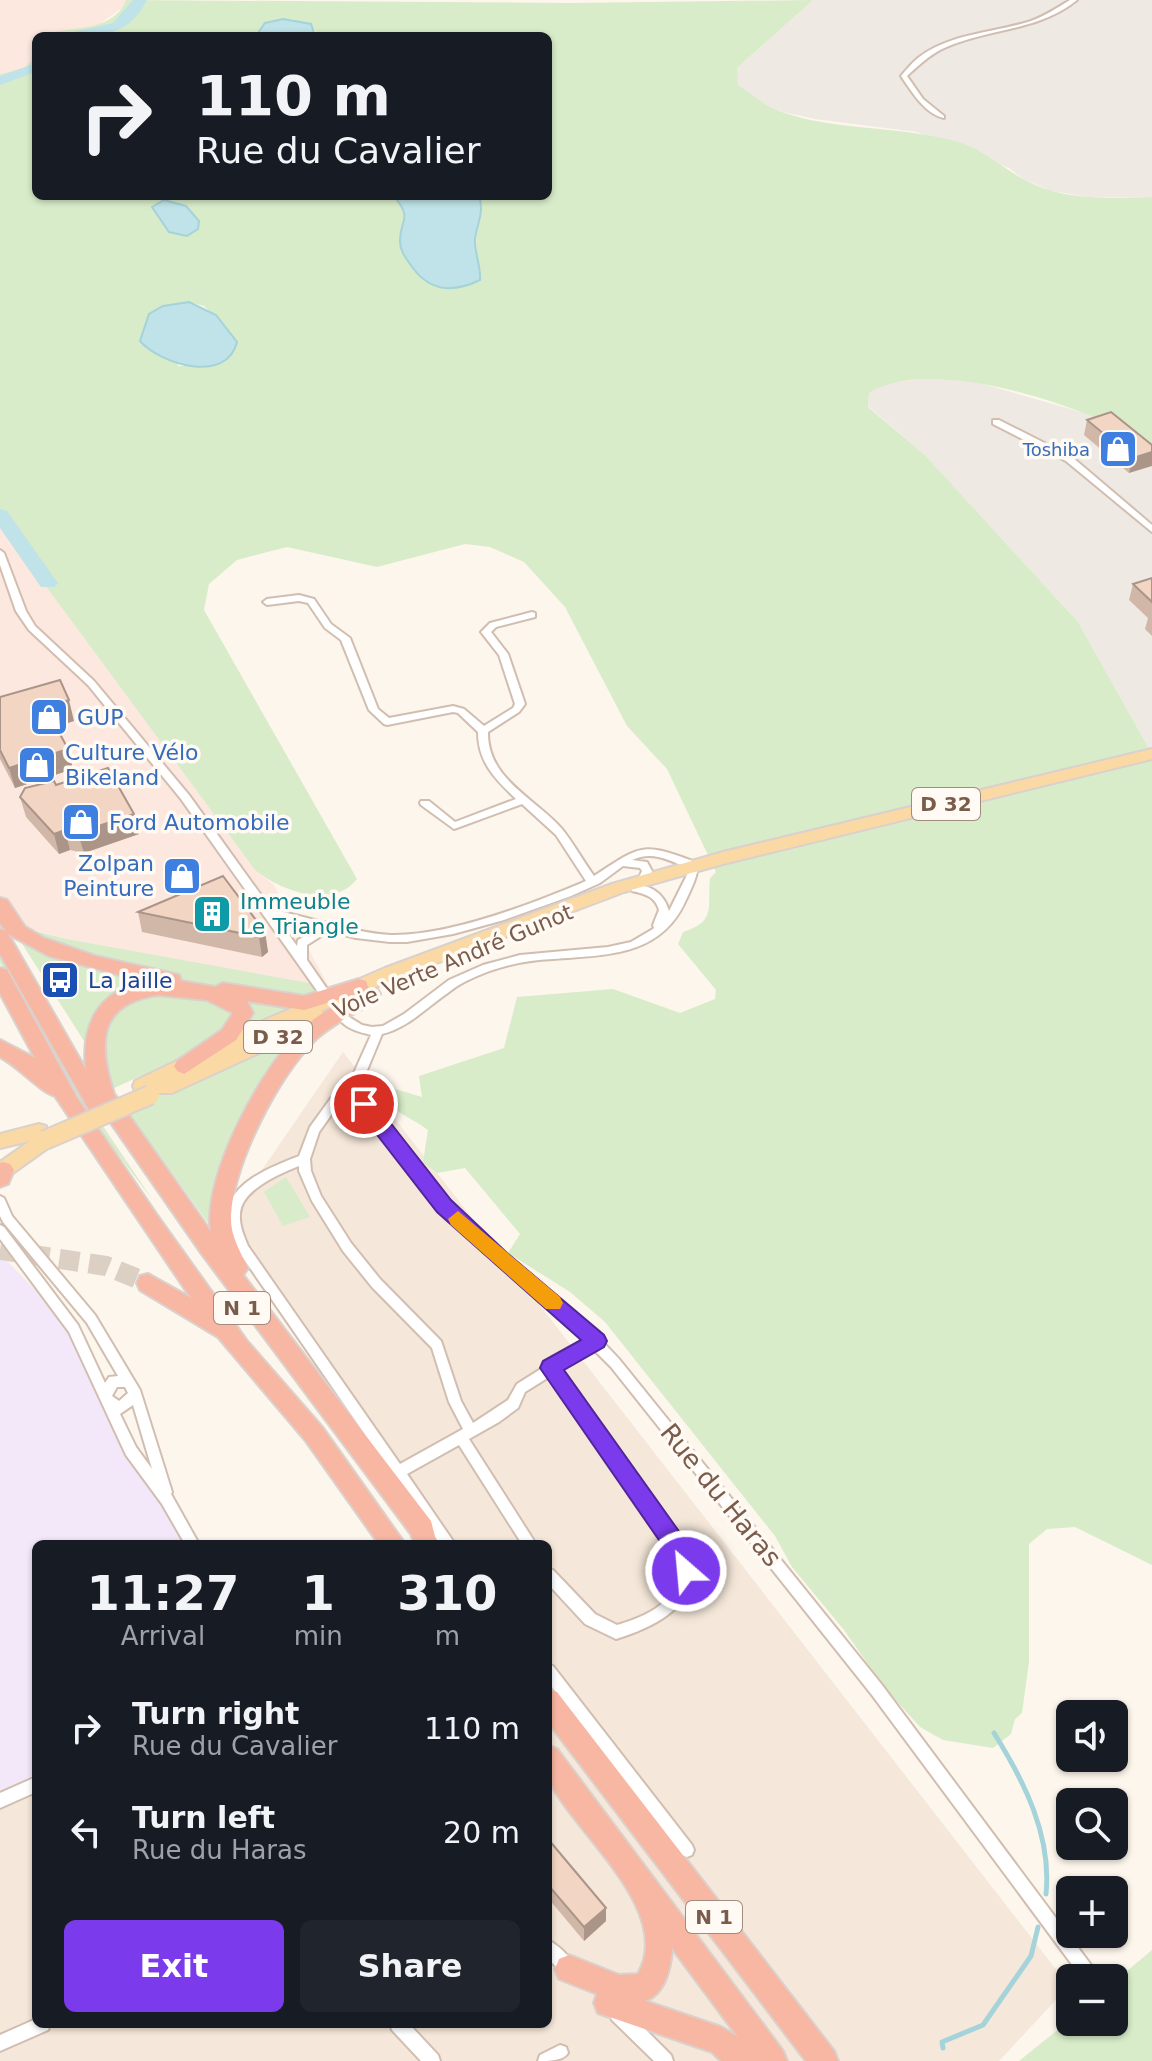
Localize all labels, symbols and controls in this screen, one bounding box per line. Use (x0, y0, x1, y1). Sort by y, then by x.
text: 110 m (196, 63, 391, 128)
icon: right (64, 64, 168, 168)
text: Rue du Cavalier (196, 130, 480, 171)
shop icon: Toshiba (1097, 428, 1139, 470)
place label: Toshiba (1022, 439, 1090, 460)
shop icon: GUP (28, 696, 70, 738)
place label: GUP (77, 705, 123, 730)
place label: Culture Vélo Bikeland (65, 740, 199, 790)
shop icon: Culture Vélo Bikeland (16, 744, 58, 786)
road number: D 32 (912, 788, 980, 820)
shop icon: Ford Automobile (60, 801, 102, 843)
place label: Ford Automobile (109, 810, 290, 835)
place label: Zolpan Peinture (63, 851, 154, 901)
shop icon: Zolpan Peinture (161, 855, 203, 897)
place label: Immeuble Le Triangle (240, 889, 359, 939)
building icon: Immeuble Le Triangle (191, 893, 233, 935)
street label: Voie Verte André Gunot (330, 899, 577, 1023)
bus stop icon: La Jaille (39, 959, 81, 1001)
place label: La Jaille (88, 968, 173, 993)
road number: D 32 (244, 1021, 312, 1053)
pin (330, 1070, 398, 1138)
icon: arrive (342, 1082, 386, 1126)
road number: N 1 (214, 1292, 270, 1324)
street label: Rue du Haras (654, 1418, 788, 1572)
position arrow (644, 1529, 728, 1613)
text: 11:27 (86, 1565, 239, 1621)
text: 1 (302, 1565, 335, 1621)
text: 310 (397, 1565, 497, 1621)
text: Arrival (121, 1621, 205, 1651)
text: min (294, 1621, 343, 1651)
text: m (435, 1621, 460, 1651)
text: Turn right (132, 1696, 299, 1731)
map controls (1056, 1700, 1128, 2036)
button: sound (1056, 1700, 1128, 1772)
icon: right (64, 1706, 108, 1750)
text: 110 m (424, 1711, 520, 1746)
text: Rue du Cavalier (132, 1731, 337, 1761)
button: search (1056, 1788, 1128, 1860)
text: Turn left (132, 1800, 275, 1835)
icon: left (64, 1810, 108, 1854)
text: 20 m (443, 1815, 520, 1850)
text: Rue du Haras (132, 1835, 307, 1865)
button: + (1056, 1876, 1128, 1948)
road number: N 1 (686, 1901, 742, 1933)
button: Exit (64, 1920, 284, 2012)
button: Share (300, 1920, 520, 2012)
button: − (1056, 1964, 1128, 2036)

